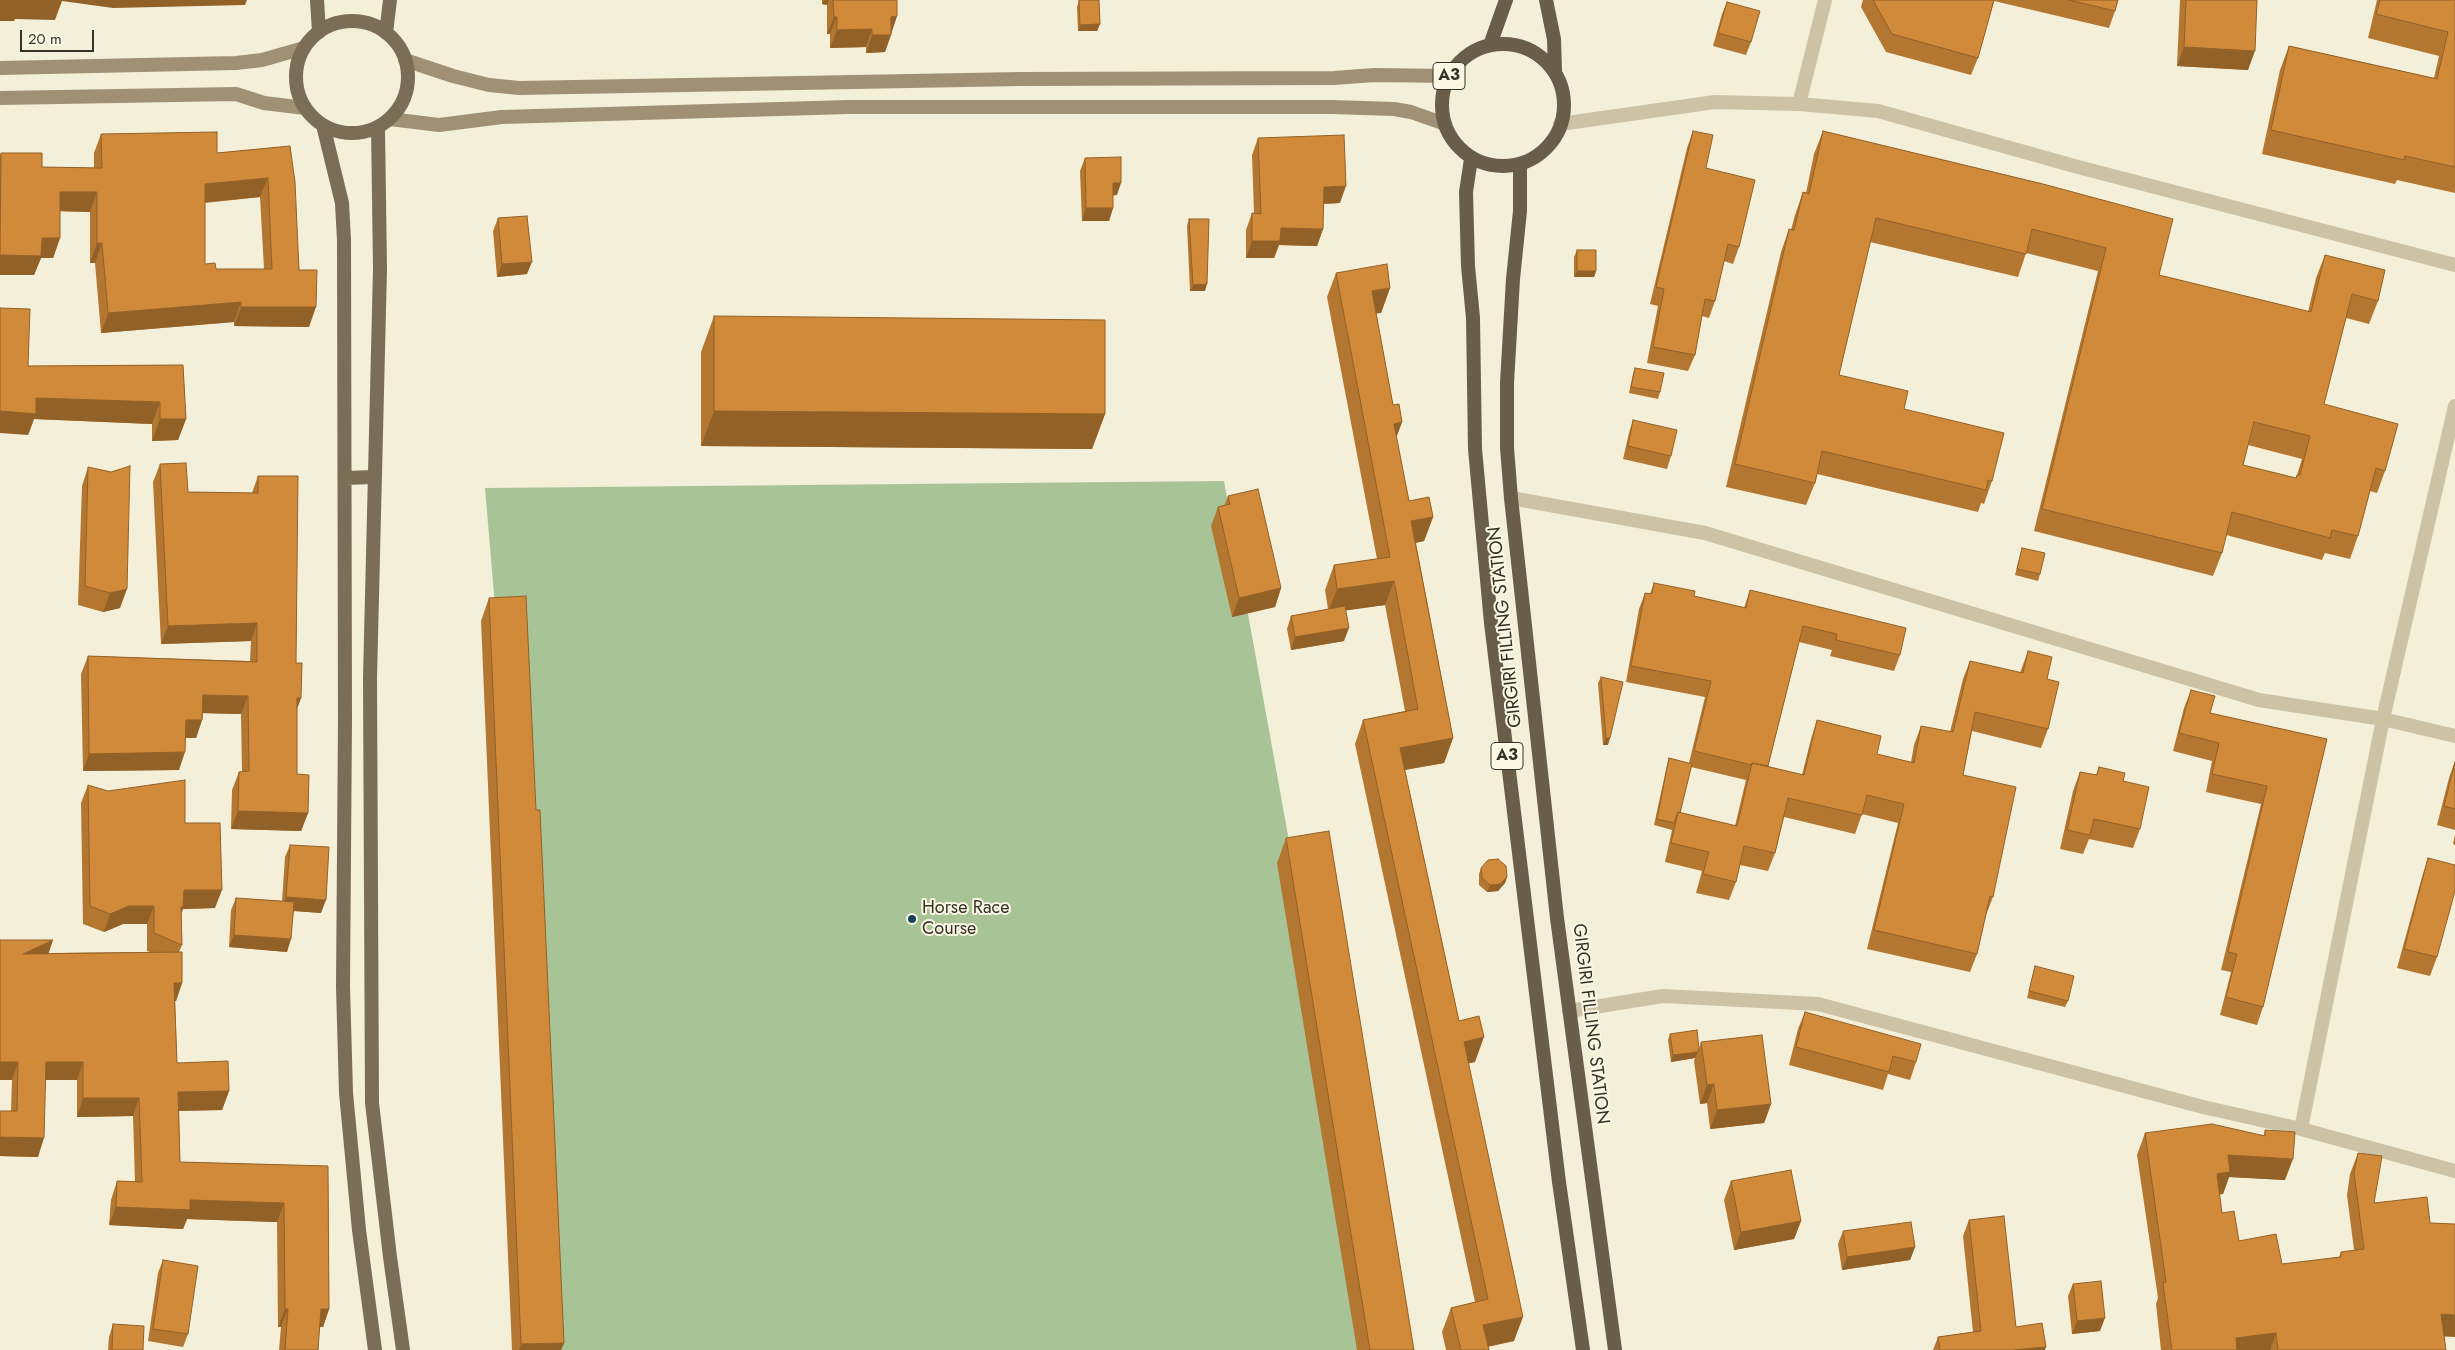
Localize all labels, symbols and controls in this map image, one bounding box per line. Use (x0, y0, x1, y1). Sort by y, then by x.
scale bar (22, 20, 96, 52)
text: 20 m (28, 28, 62, 50)
road number: A3 (1433, 62, 1465, 90)
street label: GIRGIRI FILLING STATION (1485, 525, 1527, 729)
road number: A3 (1491, 742, 1523, 769)
place label: Horse Race Course (922, 898, 1009, 941)
marker: Horse Race Course (906, 913, 918, 925)
street label: GIRGIRI FILLING STATION (1567, 922, 1613, 1126)

